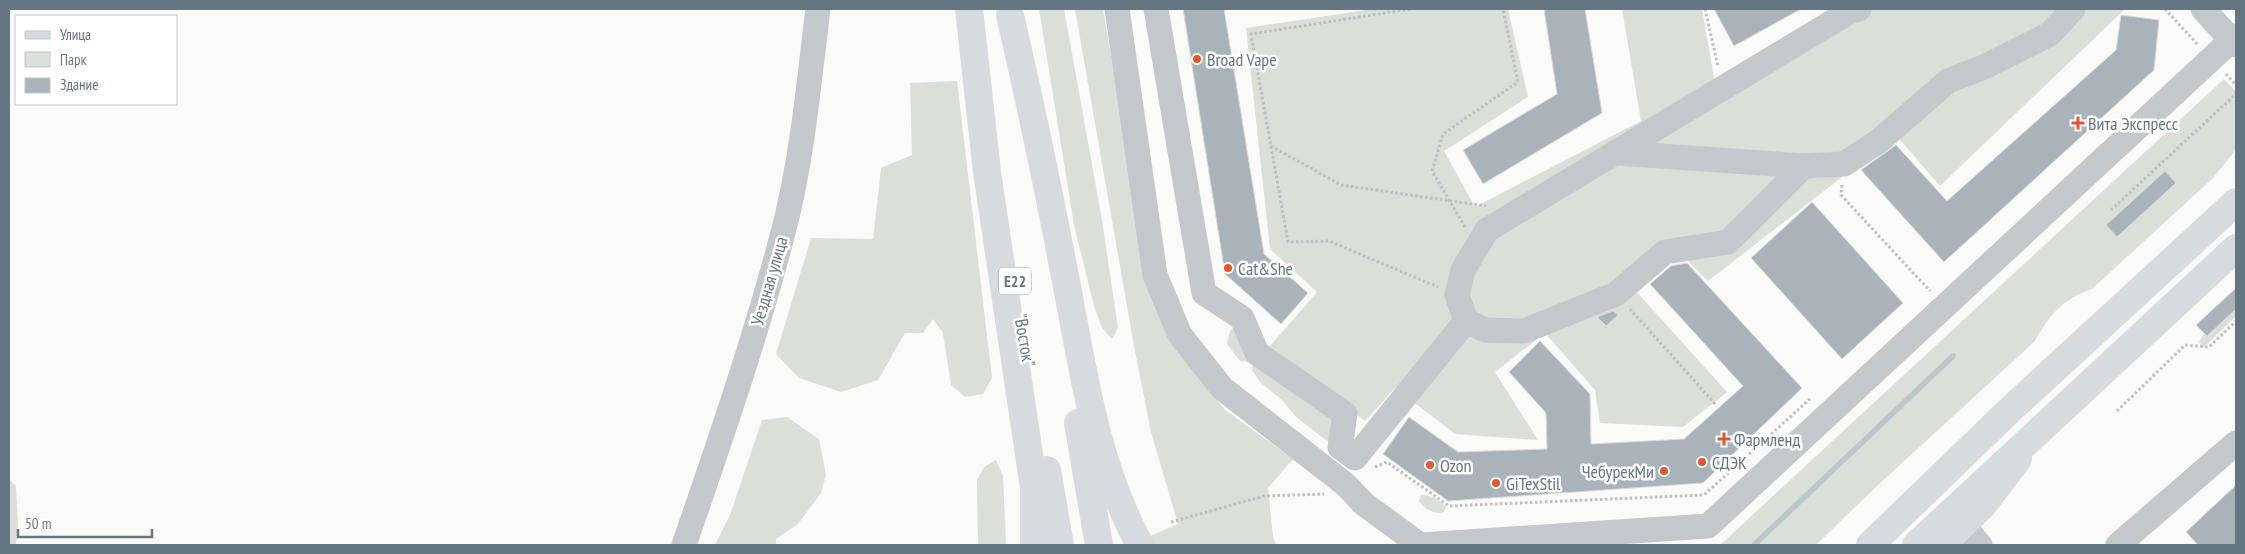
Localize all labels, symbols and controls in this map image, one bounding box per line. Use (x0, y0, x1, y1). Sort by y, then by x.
legend (15, 15, 178, 105)
text: Улица (60, 25, 91, 44)
place label: Broad Vape (1207, 48, 1277, 71)
text: Парк (60, 50, 86, 69)
marker: Broad Vape (1191, 53, 1203, 65)
text: Здание (60, 75, 98, 94)
place label: Вита Экспресс (2088, 112, 2179, 135)
marker: Вита Экспресс (2072, 117, 2084, 129)
street label: Уездная улица (745, 234, 793, 328)
place label: Cat&She (1238, 257, 1293, 280)
marker: Cat&She (1222, 262, 1234, 274)
road number: E22 (999, 268, 1031, 294)
street label: "Восток" (1009, 312, 1041, 368)
place label: Фармленд (1734, 428, 1800, 451)
marker: Фармленд (1718, 433, 1730, 445)
place label: СДЭК (1712, 451, 1747, 474)
place label: Ozon (1440, 454, 1472, 477)
marker: СДЭК (1696, 456, 1708, 468)
marker: Ozon (1424, 459, 1436, 471)
place label: ЧебурекМи (1582, 460, 1654, 483)
marker: ЧебурекМи (1658, 465, 1670, 477)
place label: GiTexStil (1506, 472, 1561, 495)
marker: GiTexStil (1490, 477, 1502, 489)
scale bar (18, 506, 151, 538)
text: 50 m (25, 514, 51, 533)

